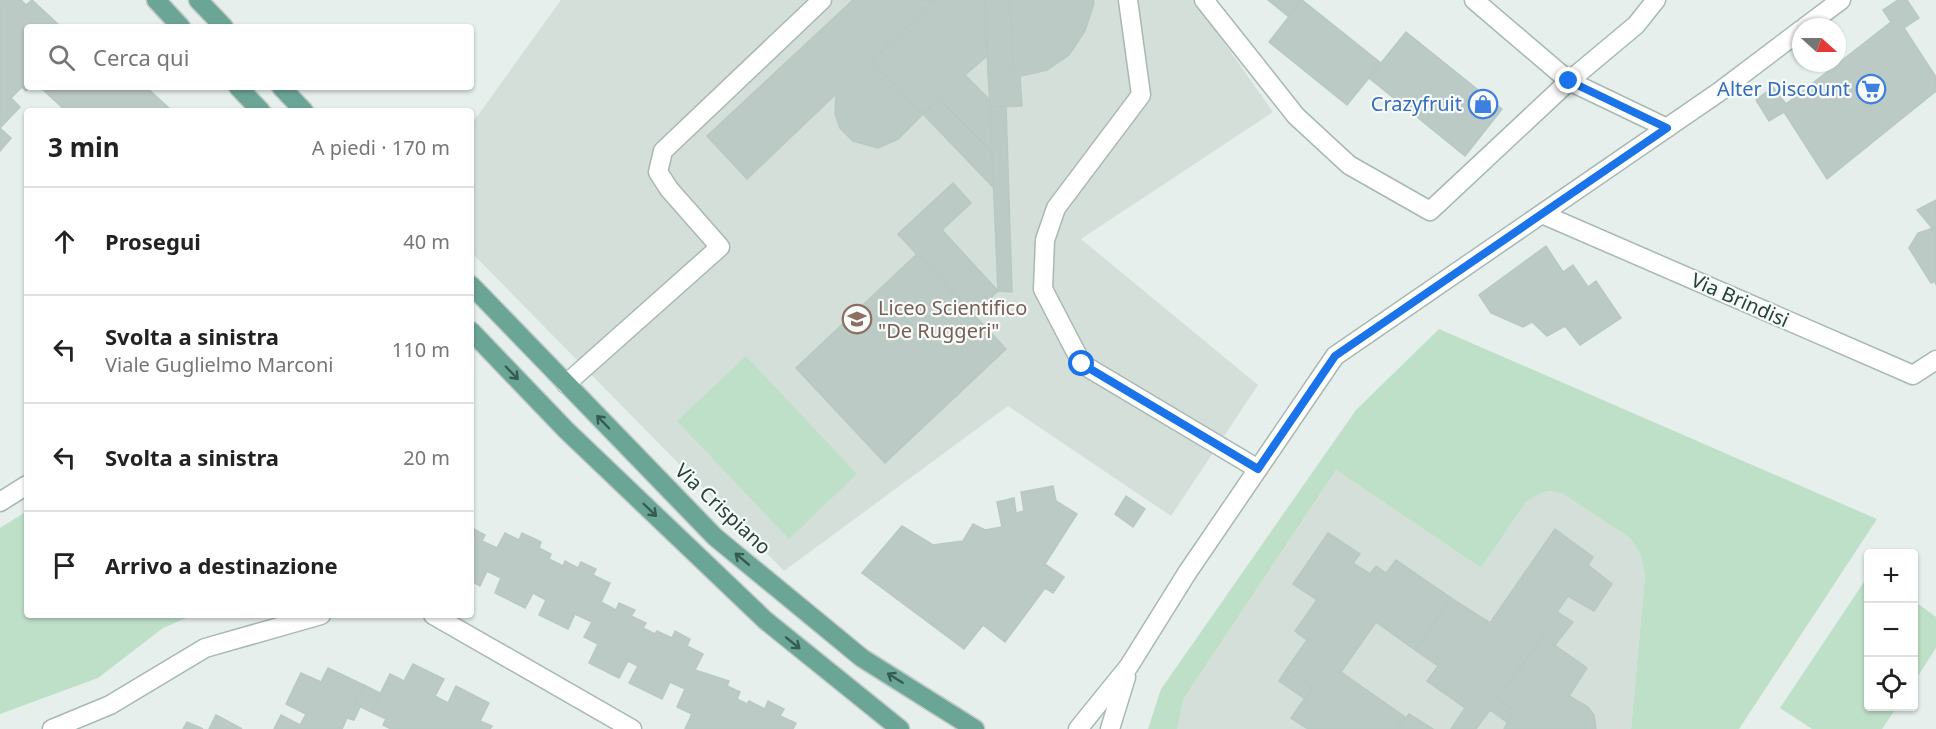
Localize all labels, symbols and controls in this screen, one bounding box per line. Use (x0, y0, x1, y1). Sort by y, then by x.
north arrow (1792, 18, 1846, 72)
search box (24, 24, 474, 90)
icon: search (45, 41, 78, 74)
text: Cerca qui (93, 42, 189, 72)
route end (1555, 67, 1581, 93)
supermarket icon: Alter Discount (1855, 73, 1887, 105)
place label: Alter Discount (1717, 75, 1850, 102)
shop icon: Crazyfruit (1467, 88, 1499, 120)
place label: Crazyfruit (1371, 90, 1462, 117)
text: 3 min (48, 129, 120, 165)
text: A piedi · 170 m (312, 134, 450, 161)
icon: ahead (48, 225, 81, 258)
text: Prosegui (105, 226, 201, 256)
text: 40 m (403, 228, 450, 255)
street label: Via Brindisi (1687, 266, 1793, 333)
place label: Liceo Scientifico "De Ruggeri" (878, 294, 1027, 344)
school or university icon: Liceo Scientifico "De Ruggeri" (841, 303, 873, 335)
text: Svolta a sinistra (105, 321, 279, 351)
icon: left (48, 333, 81, 366)
text: 110 m (392, 336, 450, 363)
route start (1068, 350, 1094, 376)
text: Viale Guglielmo Marconi (105, 351, 333, 378)
one-way arrow (505, 365, 519, 380)
one-way arrow (596, 414, 610, 429)
icon: left (48, 441, 81, 474)
text: Svolta a sinistra (105, 442, 279, 472)
text: 20 m (403, 444, 450, 471)
street label: Via Crispiano (669, 457, 777, 560)
one-way arrow (643, 503, 658, 517)
icon: arrive (48, 549, 81, 582)
map controls (1864, 549, 1918, 711)
button: + (1864, 549, 1918, 603)
text: Arrivo a destinazione (105, 550, 338, 580)
one-way arrow (734, 553, 750, 566)
button: − (1864, 603, 1918, 657)
one-way arrow (785, 636, 801, 649)
button: locate (1864, 657, 1918, 711)
one-way arrow (887, 672, 904, 684)

